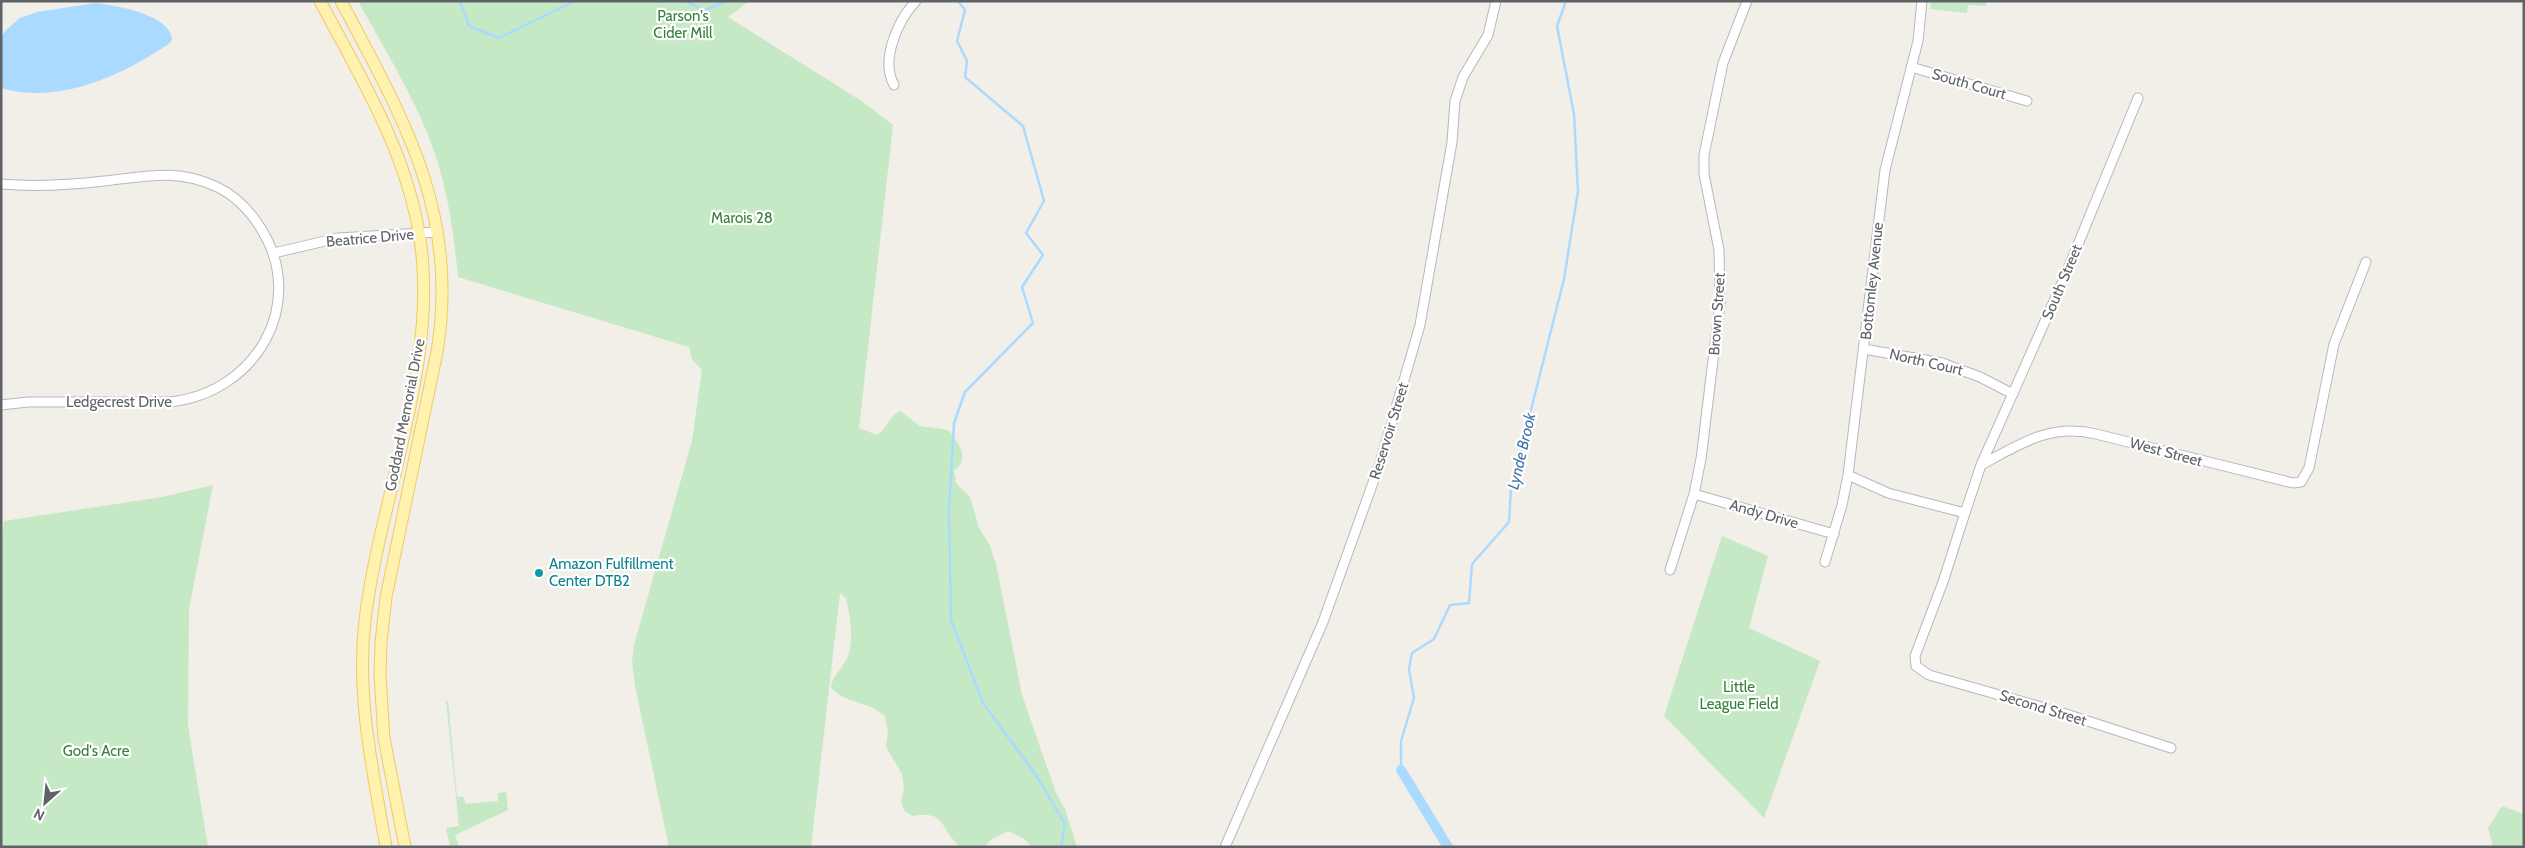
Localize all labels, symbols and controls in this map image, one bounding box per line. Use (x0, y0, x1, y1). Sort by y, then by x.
park label: Parson's Cider Mill (653, 7, 713, 42)
street label: South Court (1930, 65, 2008, 103)
park label: Marois 28 (711, 209, 773, 227)
street label: Bottomley Avenue (1857, 221, 1887, 341)
street label: Beatrice Drive (325, 225, 415, 251)
street label: South Street (2038, 242, 2086, 322)
street label: Brown Street (1705, 272, 1729, 356)
street label: Goddard Memorial Drive (381, 337, 429, 493)
street label: North Court (1888, 345, 1964, 379)
street label: Reservoir Street (1366, 380, 1412, 482)
street label: Ledgecrest Drive (66, 393, 172, 411)
water label: Lynde Brook (1503, 410, 1540, 491)
street label: West Street (2128, 434, 2204, 470)
street label: Andy Drive (1728, 496, 1801, 532)
place label: Amazon Fulfillment Center DTB2 (549, 555, 674, 590)
marker: Amazon Fulfillment Center DTB2 (533, 567, 545, 579)
park label: Little League Field (1699, 678, 1779, 713)
street label: Second Street (1997, 686, 2089, 730)
park label: God's Acre (63, 742, 130, 760)
north arrow (20, 778, 70, 828)
text: N (31, 804, 48, 825)

